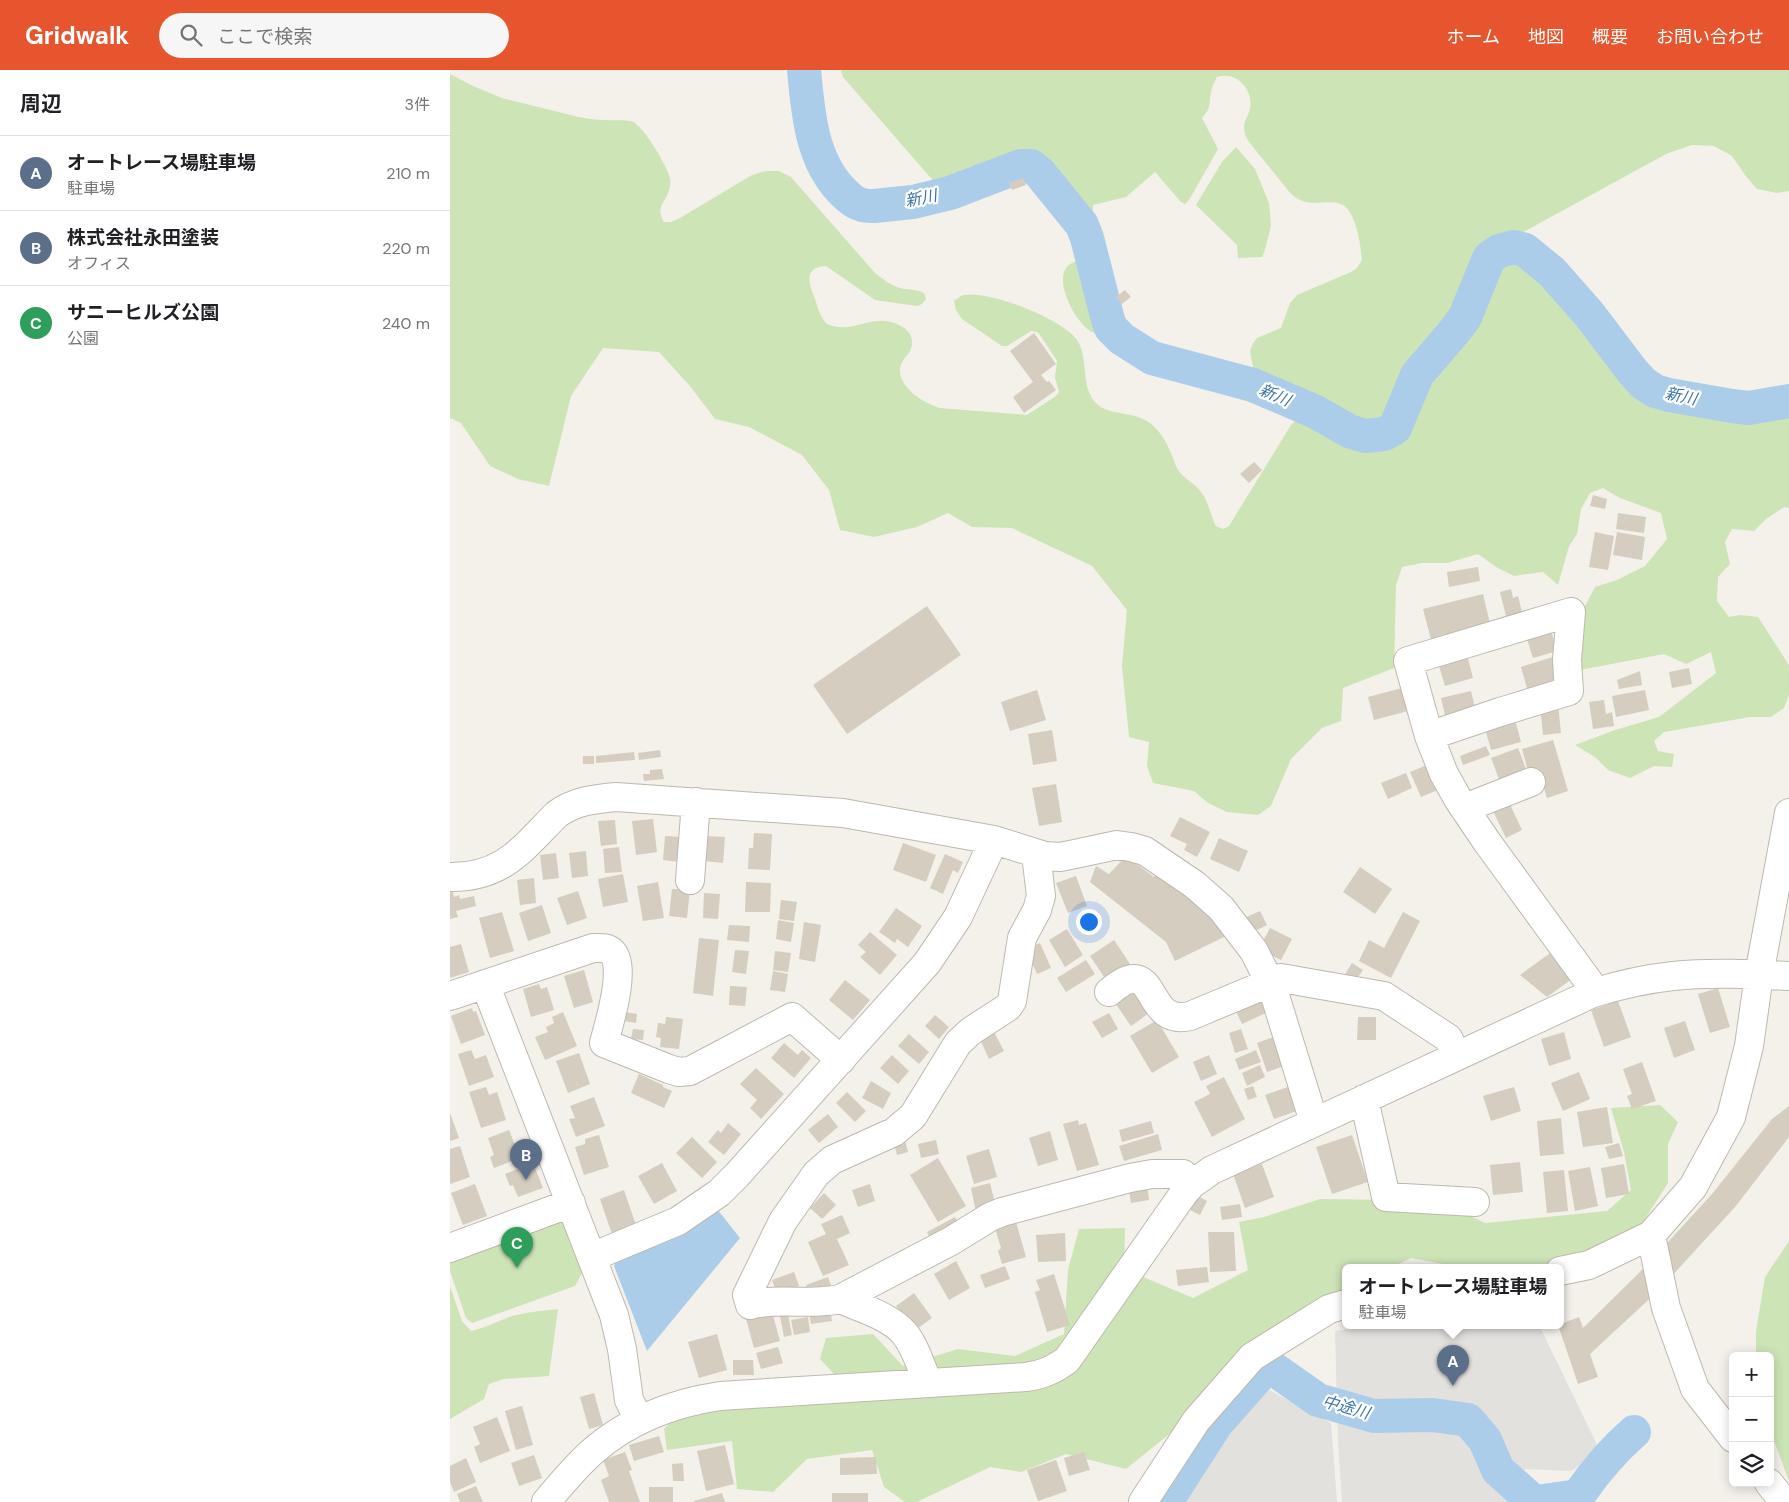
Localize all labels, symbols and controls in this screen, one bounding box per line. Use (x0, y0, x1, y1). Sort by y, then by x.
search box (159, 13, 509, 58)
text: Gridwalk (25, 20, 129, 51)
icon: search (177, 21, 205, 49)
text: ここで検索 (217, 24, 312, 49)
text: ホーム (1447, 25, 1500, 49)
text: 地図 (1528, 25, 1564, 49)
text: 概要 (1592, 25, 1628, 49)
text: お問い合わせ (1656, 25, 1764, 49)
text: 周辺 (20, 90, 62, 118)
text: 3件 (405, 94, 430, 115)
text: オートレース場駐車場 (67, 150, 256, 175)
text: A (30, 163, 42, 184)
text: 210 m (386, 163, 430, 184)
text: 駐車場 (67, 178, 115, 199)
water label: 新川 (903, 184, 941, 211)
text: 株式会社永田塗装 (67, 225, 219, 250)
text: B (31, 238, 41, 259)
text: 220 m (382, 238, 430, 259)
text: オフィス (67, 253, 131, 274)
text: サニーヒルズ公園 (67, 300, 219, 325)
text: C (30, 313, 42, 334)
text: 240 m (382, 313, 430, 334)
text: 公園 (67, 328, 99, 349)
water label: 新川 (1256, 379, 1296, 412)
water label: 新川 (1663, 382, 1701, 410)
your location (1076, 909, 1102, 935)
pin: B (510, 1139, 542, 1180)
pin: C (501, 1227, 533, 1268)
popup (1342, 1264, 1564, 1329)
text: オートレース場駐車場 (1358, 1274, 1548, 1299)
text: 駐車場 (1358, 1302, 1406, 1323)
pin: A (1437, 1345, 1469, 1386)
map controls (1729, 1352, 1774, 1487)
button: + (1729, 1352, 1774, 1397)
water label: 中途川 (1320, 1390, 1374, 1424)
button: − (1729, 1397, 1774, 1442)
button: layers (1729, 1442, 1774, 1487)

